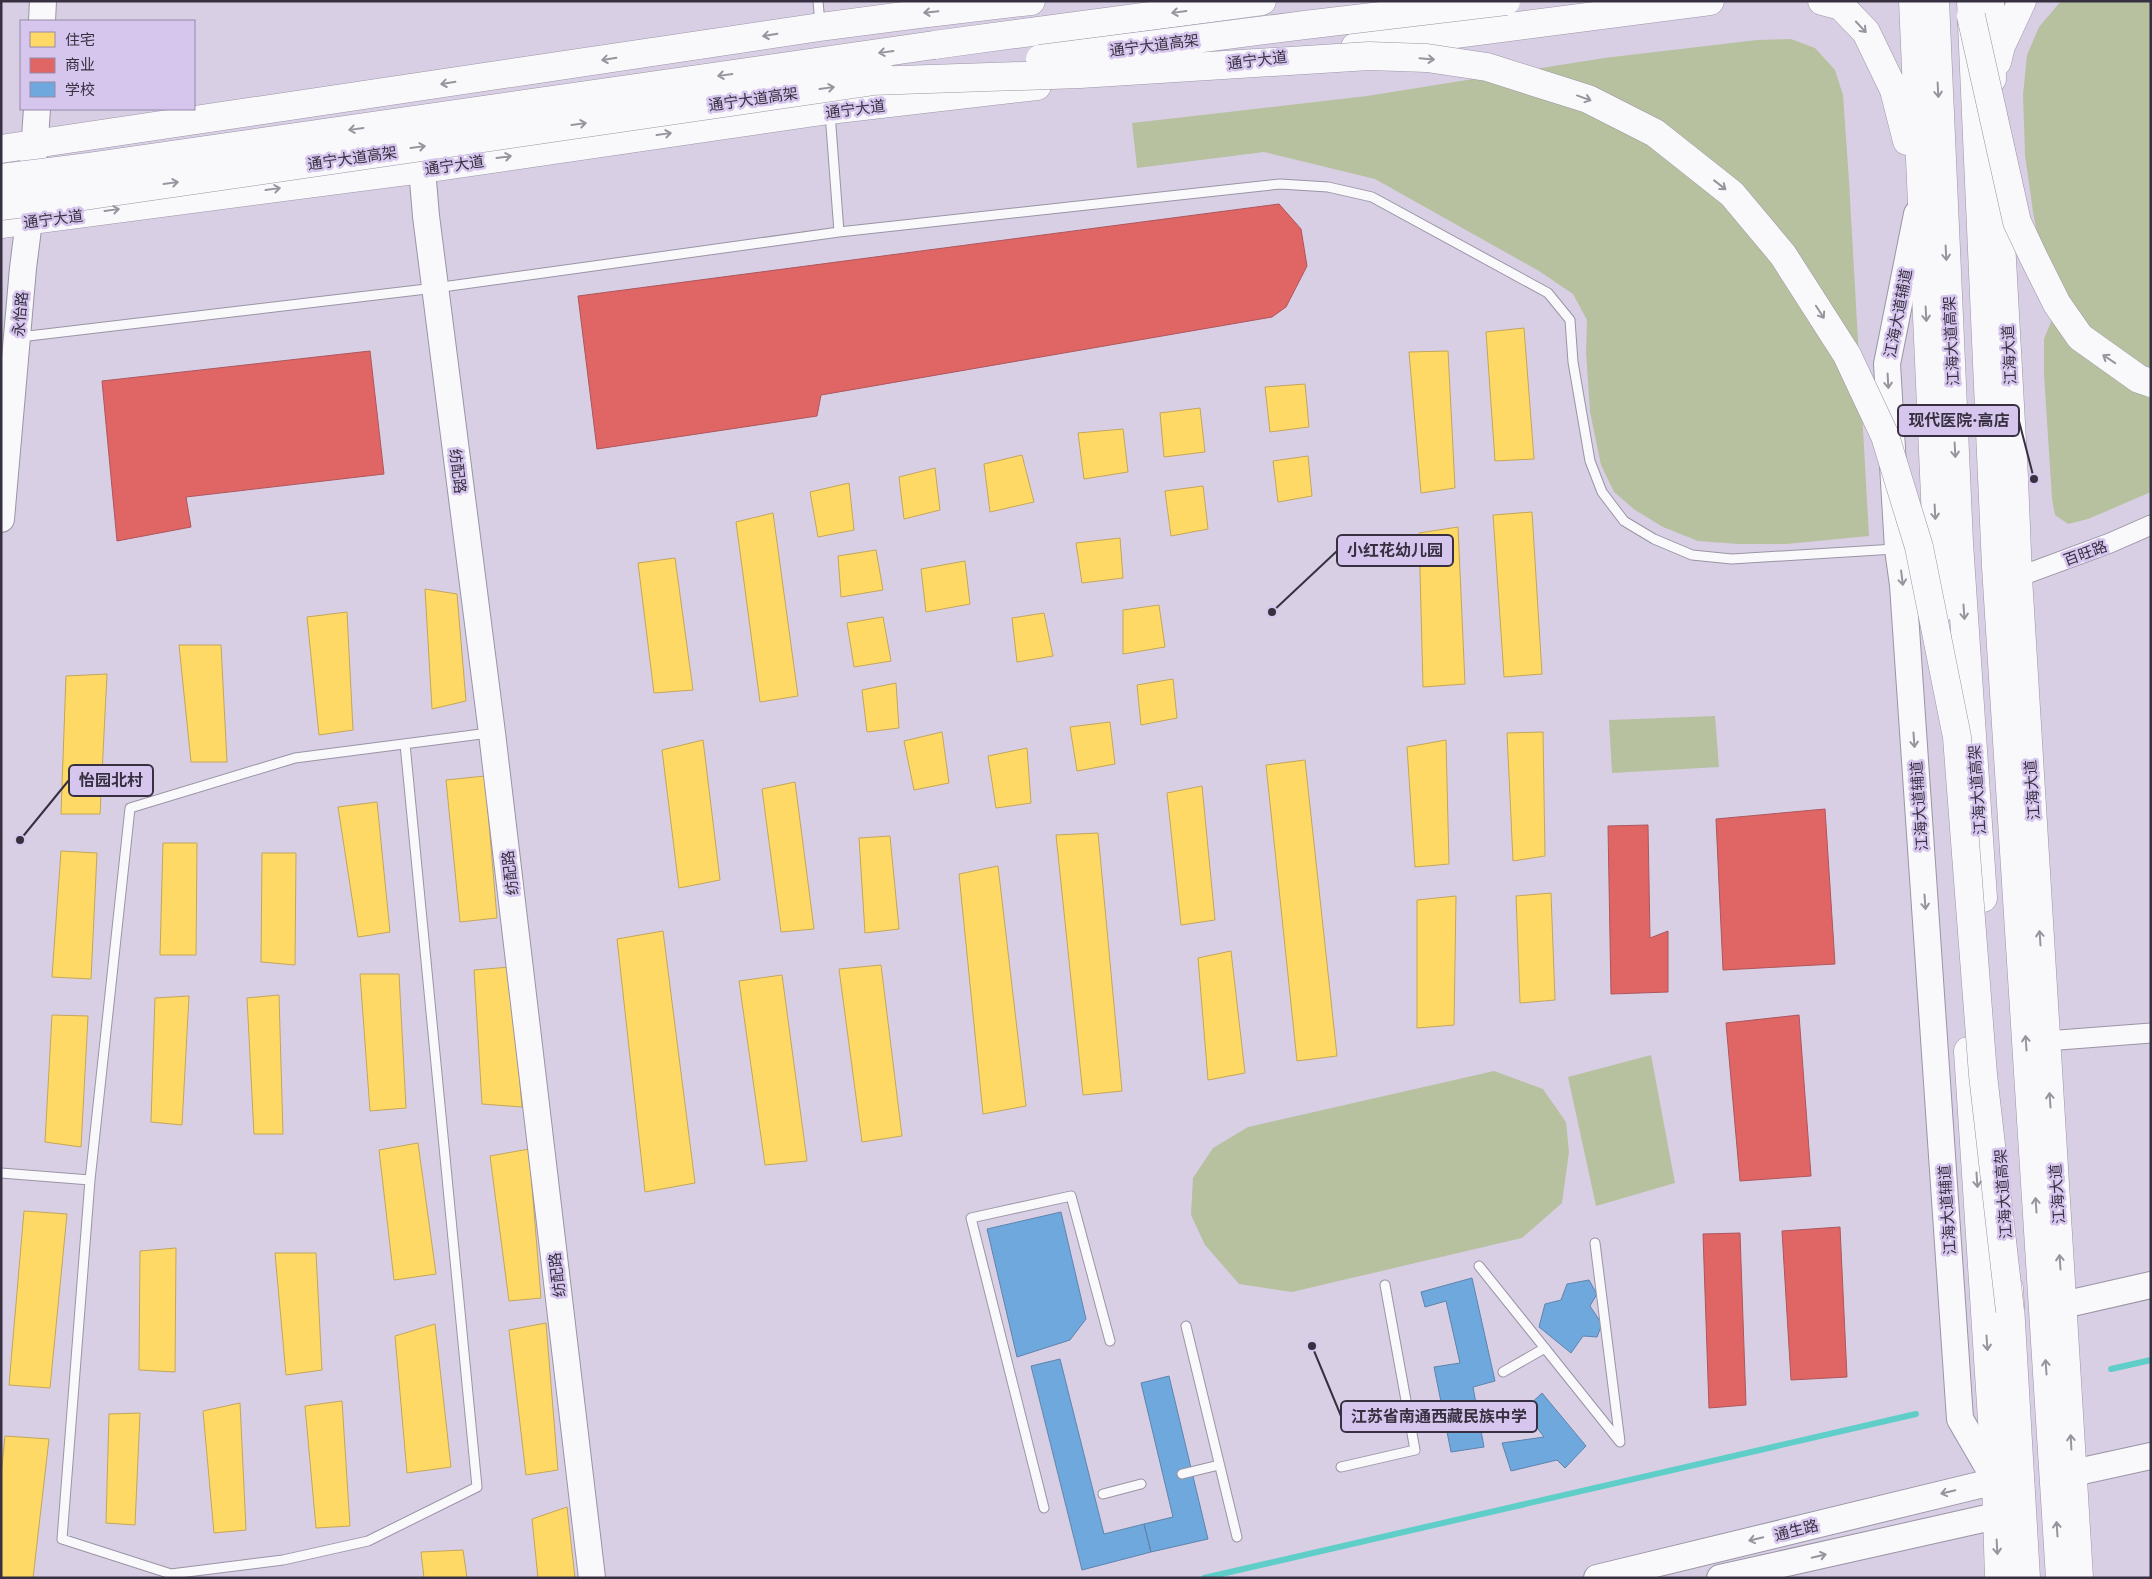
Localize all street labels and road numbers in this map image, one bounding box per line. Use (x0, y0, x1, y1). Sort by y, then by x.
street label: 通宁大道高架 (1108, 27, 1200, 61)
street label: 通宁大道 (1226, 44, 1288, 74)
street label: 通宁大道高架 (707, 80, 799, 116)
street label: 通宁大道 (824, 93, 886, 123)
street label: 通宁大道高架 (306, 139, 398, 175)
street label: 通宁大道 (423, 148, 485, 180)
street label: 通宁大道 (22, 203, 84, 233)
street label: 江海大道辅道 (1877, 267, 1917, 359)
street label: 永怡路 (6, 291, 32, 337)
street label: 江海大道高架 (1936, 295, 1964, 387)
street label: 江海大道 (1995, 324, 2021, 386)
street label: 纺配路 (445, 447, 473, 495)
street label: 百旺路 (2060, 533, 2110, 571)
street label: 江海大道高架 (1961, 744, 1991, 836)
street label: 江海大道 (2017, 759, 2045, 821)
street label: 江海大道辅道 (1903, 760, 1933, 852)
street label: 纺配路 (495, 849, 523, 897)
street label: 江海大道高架 (1987, 1148, 2017, 1240)
street label: 江海大道 (2042, 1163, 2070, 1225)
street label: 江海大道辅道 (1931, 1164, 1961, 1256)
street label: 纺配路 (542, 1251, 570, 1299)
street label: 通生路 (1771, 1512, 1821, 1546)

